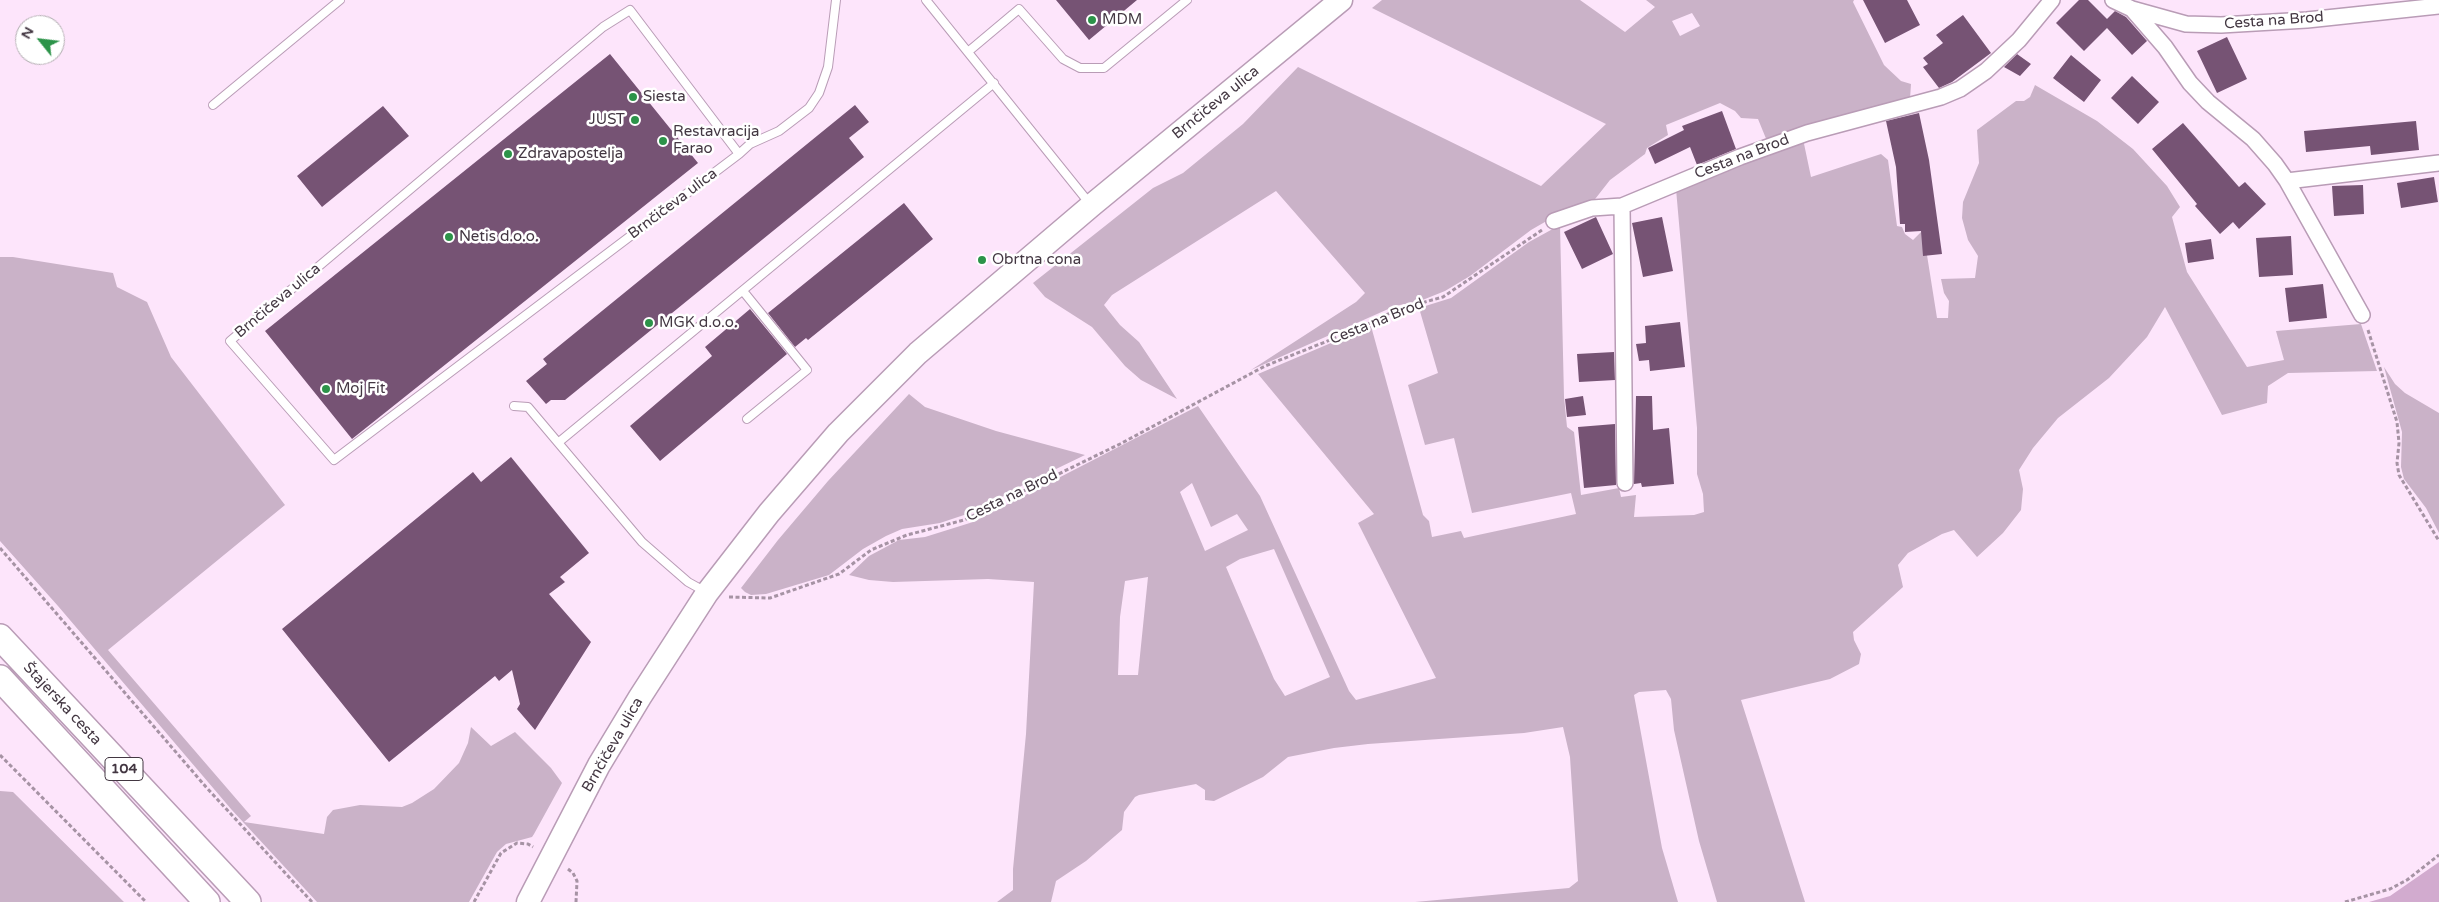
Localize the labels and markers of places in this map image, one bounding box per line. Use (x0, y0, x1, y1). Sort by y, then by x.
place label: MDM (1102, 11, 1142, 29)
marker: MDM (1086, 14, 1098, 26)
place label: Siesta (643, 88, 686, 106)
marker: Siesta (627, 91, 639, 103)
place label: JUST (589, 111, 625, 129)
marker: JUST (629, 114, 641, 126)
place label: Restavracija Farao (673, 123, 759, 158)
marker: Restavracija Farao (657, 135, 669, 147)
place label: Zdravapostelja (518, 145, 623, 163)
marker: Zdravapostelja (502, 148, 514, 160)
place label: Netis d.o.o. (459, 228, 539, 246)
marker: Netis d.o.o. (443, 231, 455, 243)
place label: Obrtna cona (992, 251, 1081, 269)
marker: Obrtna cona (976, 254, 988, 266)
place label: MGK d.o.o. (659, 314, 738, 332)
marker: MGK d.o.o. (643, 317, 655, 329)
place label: Moj Fit (336, 380, 386, 398)
marker: Moj Fit (320, 383, 332, 395)

